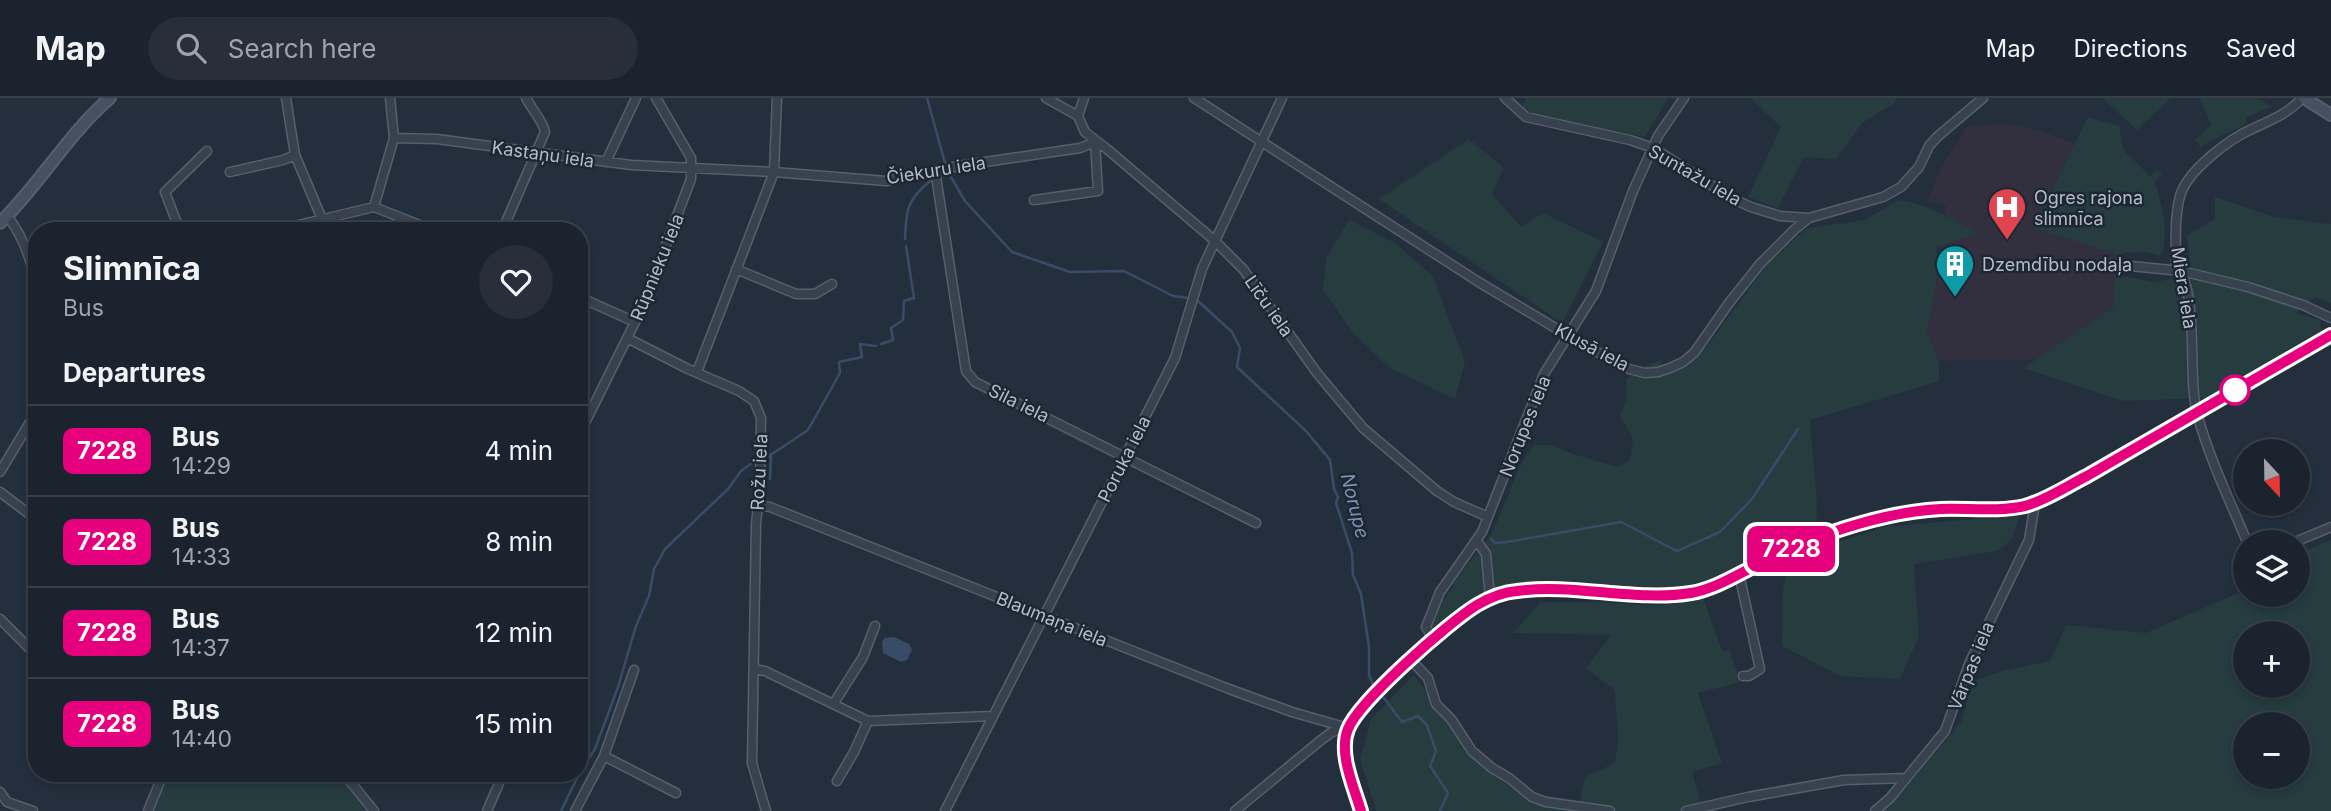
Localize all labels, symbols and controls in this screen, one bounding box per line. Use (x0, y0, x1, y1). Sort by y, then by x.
search box (148, 17, 638, 80)
text: Map (35, 28, 106, 68)
icon: search (172, 29, 210, 67)
text: Search here (228, 33, 376, 64)
text: Map (1986, 34, 2035, 63)
text: Directions (2073, 34, 2188, 63)
text: Saved (2226, 34, 2296, 63)
street label: Kastaņu iela (490, 136, 596, 173)
street label: Suntažu iela (1645, 140, 1745, 210)
street label: Čiekuru iela (885, 151, 987, 188)
hospital icon: Ogres rajona slimnīca (1986, 186, 2028, 241)
place label: Ogres rajona slimnīca (2034, 187, 2143, 229)
street label: Rūpnieku iela (626, 210, 688, 324)
building icon: Dzemdību nodaļa (1934, 243, 1976, 298)
button: heart (479, 245, 553, 319)
street label: Miera iela (2167, 246, 2201, 330)
text: Slimnīca (63, 248, 201, 288)
place label: Dzemdību nodaļa (1982, 254, 2132, 276)
street label: Līču iela (1240, 271, 1298, 341)
text: Bus (63, 294, 104, 322)
street label: Klusā iela (1551, 319, 1633, 375)
text: Departures (63, 357, 206, 388)
street label: Norupes iela (1495, 372, 1555, 480)
unlabelled marker (2220, 375, 2250, 405)
street label: Sila iela (985, 379, 1053, 427)
street label: Poruka iela (1093, 412, 1155, 506)
text: Bus (172, 421, 220, 452)
street label: Rožu iela (747, 433, 771, 511)
text: 4 min (484, 435, 553, 466)
text: 7228 (77, 436, 137, 465)
north arrow (2233, 439, 2310, 516)
map controls (2233, 439, 2310, 789)
text: 14:29 (172, 452, 231, 480)
water label: Norupe (1336, 471, 1374, 541)
text: Bus (172, 512, 220, 543)
text: 8 min (485, 526, 553, 557)
line badge: 7228 (1742, 526, 1840, 572)
text: 7228 (77, 527, 137, 556)
button: layers (2233, 530, 2310, 607)
text: 7228 (1761, 534, 1821, 563)
text: 14:33 (172, 543, 231, 571)
street label: Blaumaņa iela (993, 587, 1111, 652)
text: Bus (172, 603, 220, 634)
text: 12 min (475, 617, 553, 648)
text: 7228 (77, 618, 137, 647)
street label: Vārpas iela (1944, 619, 1998, 713)
button: + (2233, 621, 2310, 698)
text: 14:37 (172, 634, 230, 662)
text: Bus (172, 694, 220, 725)
text: 15 min (475, 708, 553, 739)
text: 7228 (77, 709, 137, 738)
button: − (2233, 712, 2310, 789)
text: 14:40 (172, 725, 232, 753)

